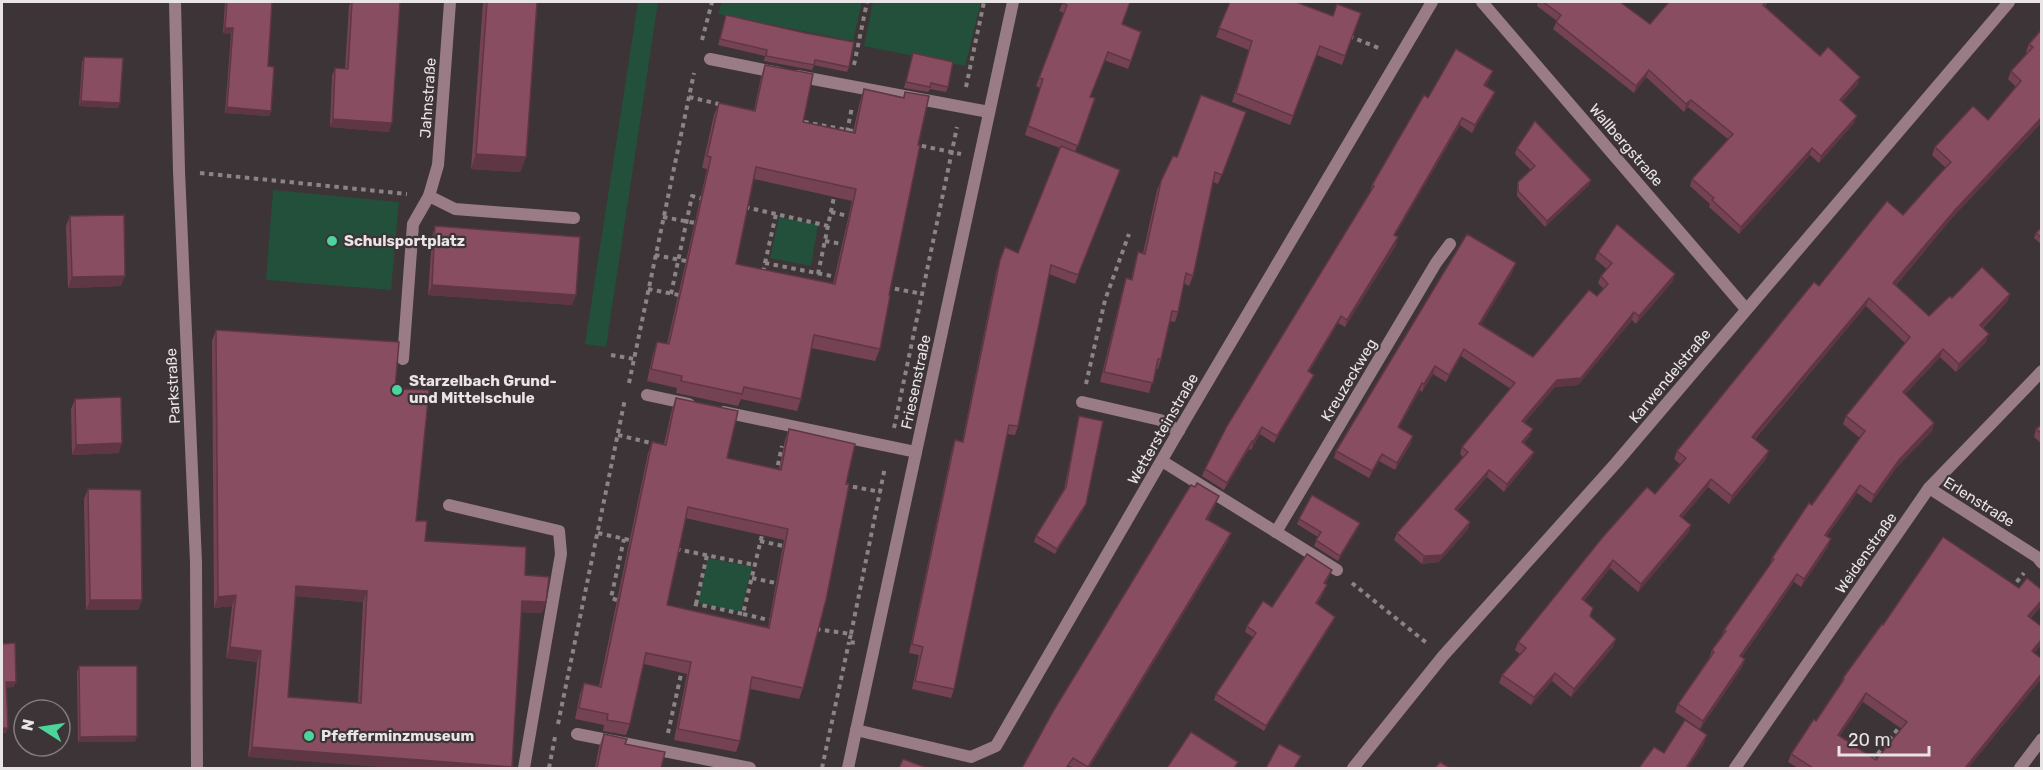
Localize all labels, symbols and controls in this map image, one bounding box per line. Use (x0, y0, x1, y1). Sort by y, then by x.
street label: Jahnstraße (416, 57, 440, 139)
street label: Wallbergstraße (1585, 100, 1667, 190)
place label: Schulsportplatz (344, 232, 465, 250)
marker: Schulsportplatz (325, 234, 339, 248)
street label: Karwendelstraße (1625, 325, 1715, 427)
street label: Friesenstraße (897, 333, 935, 431)
street label: Kreuzeckweg (1317, 335, 1381, 425)
street label: Parkstraße (162, 348, 184, 424)
street label: Wettersteinstraße (1124, 370, 1202, 488)
place label: Starzelbach Grund- und Mittelschule (409, 372, 557, 407)
marker: Starzelbach Grund- und Mittelschule (390, 383, 404, 397)
street label: Erlenstraße (1940, 473, 2018, 531)
street label: Weidenstraße (1831, 509, 1901, 597)
north arrow (12, 698, 72, 758)
text: N (17, 717, 38, 733)
scale bar (1839, 719, 1929, 757)
place label: Pfefferminzmuseum (321, 727, 474, 745)
marker: Pfefferminzmuseum (302, 729, 316, 743)
text: 20 m (1848, 729, 1890, 751)

